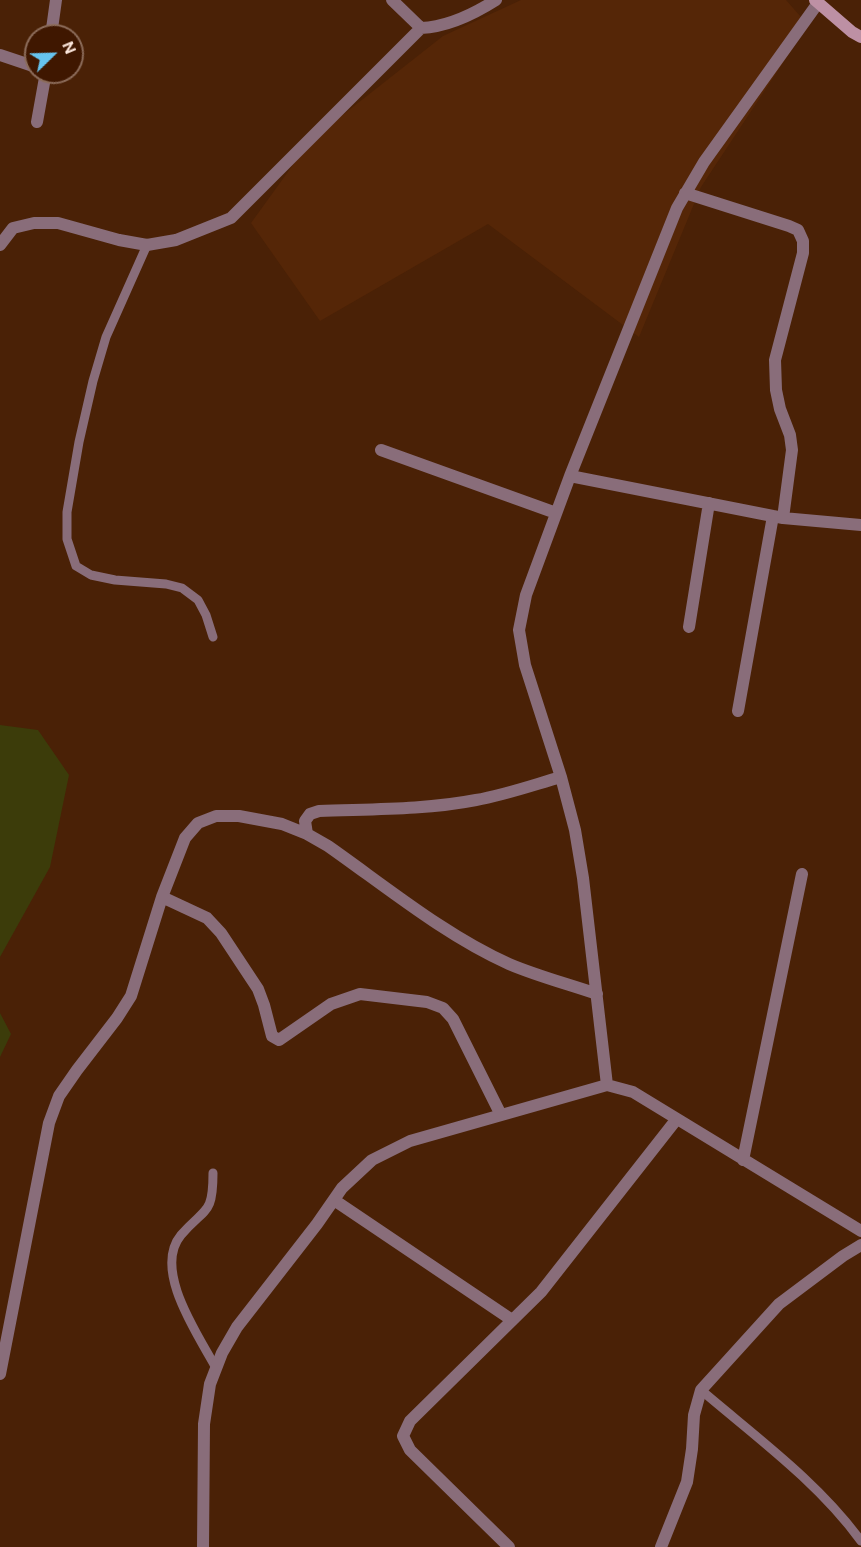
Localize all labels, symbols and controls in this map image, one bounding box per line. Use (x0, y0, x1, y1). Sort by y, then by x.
north arrow (24, 24, 84, 84)
text: N (57, 38, 81, 57)

